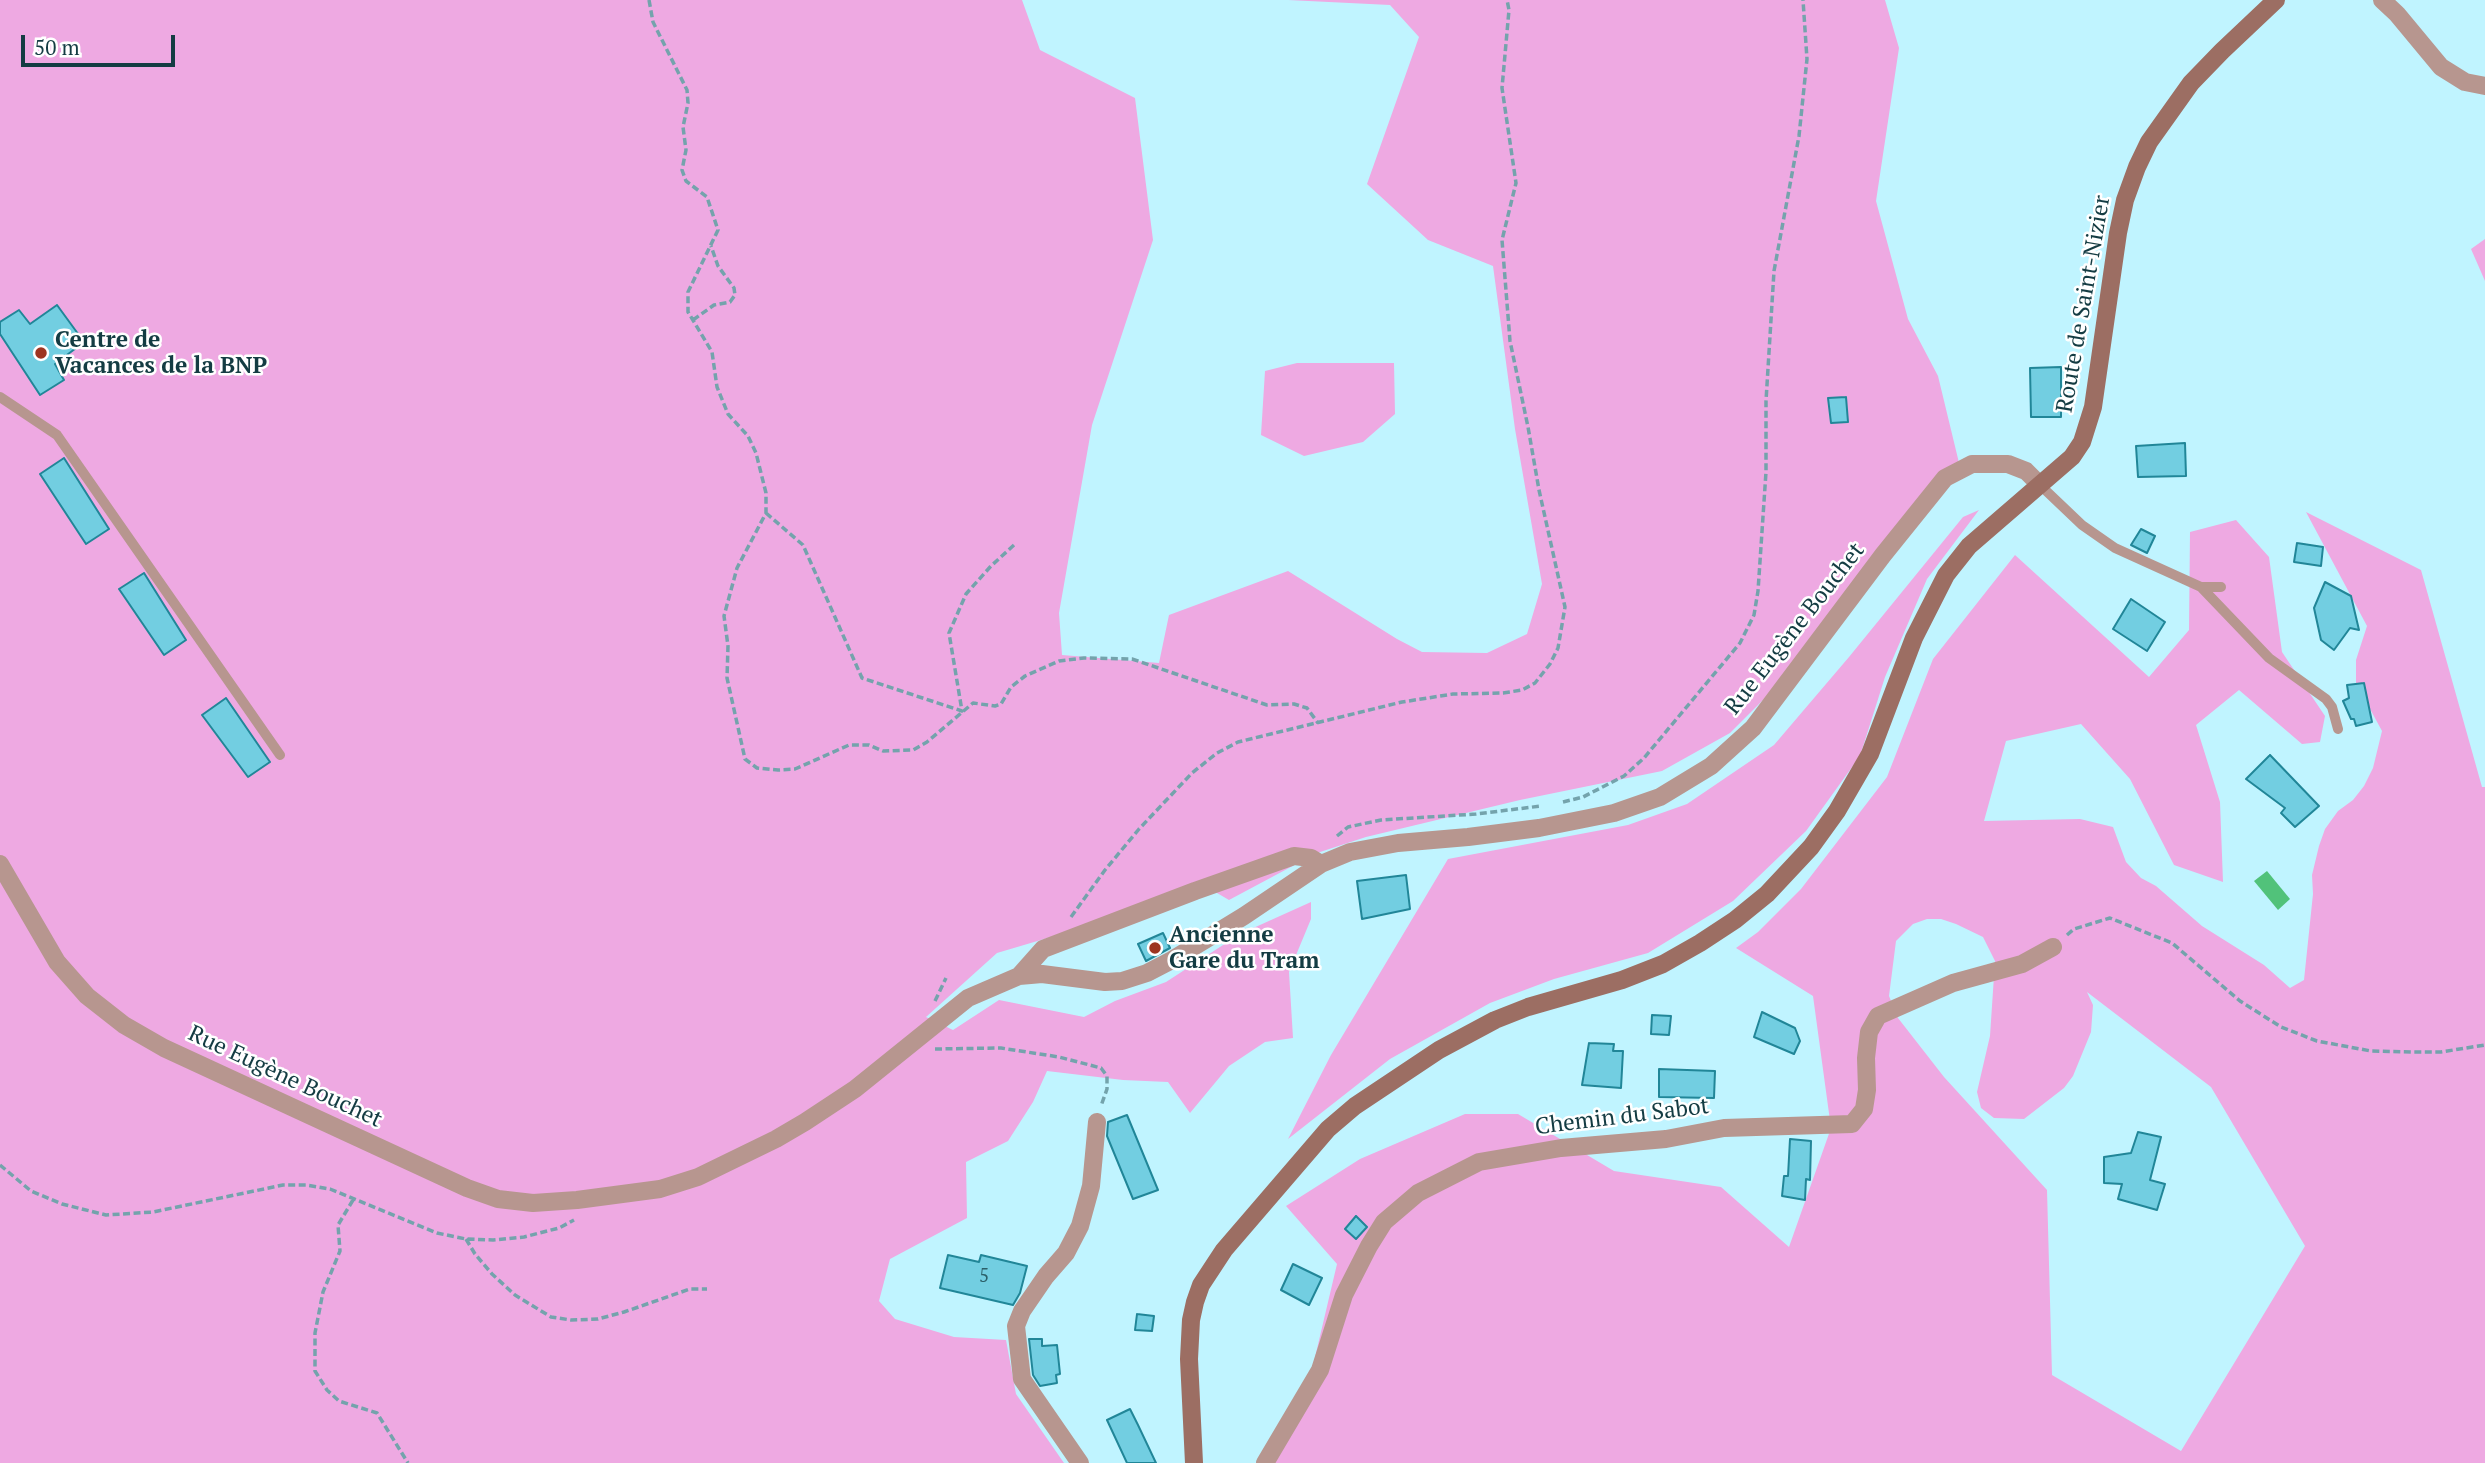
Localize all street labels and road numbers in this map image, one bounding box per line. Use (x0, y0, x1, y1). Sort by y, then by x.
street label: Route de Saint-Nizier (2051, 193, 2117, 415)
street label: Rue Eugène Bouchet (1719, 538, 1871, 720)
street label: Rue Eugène Bouchet (184, 1020, 386, 1134)
street label: Chemin du Sabot (1534, 1093, 1710, 1141)

